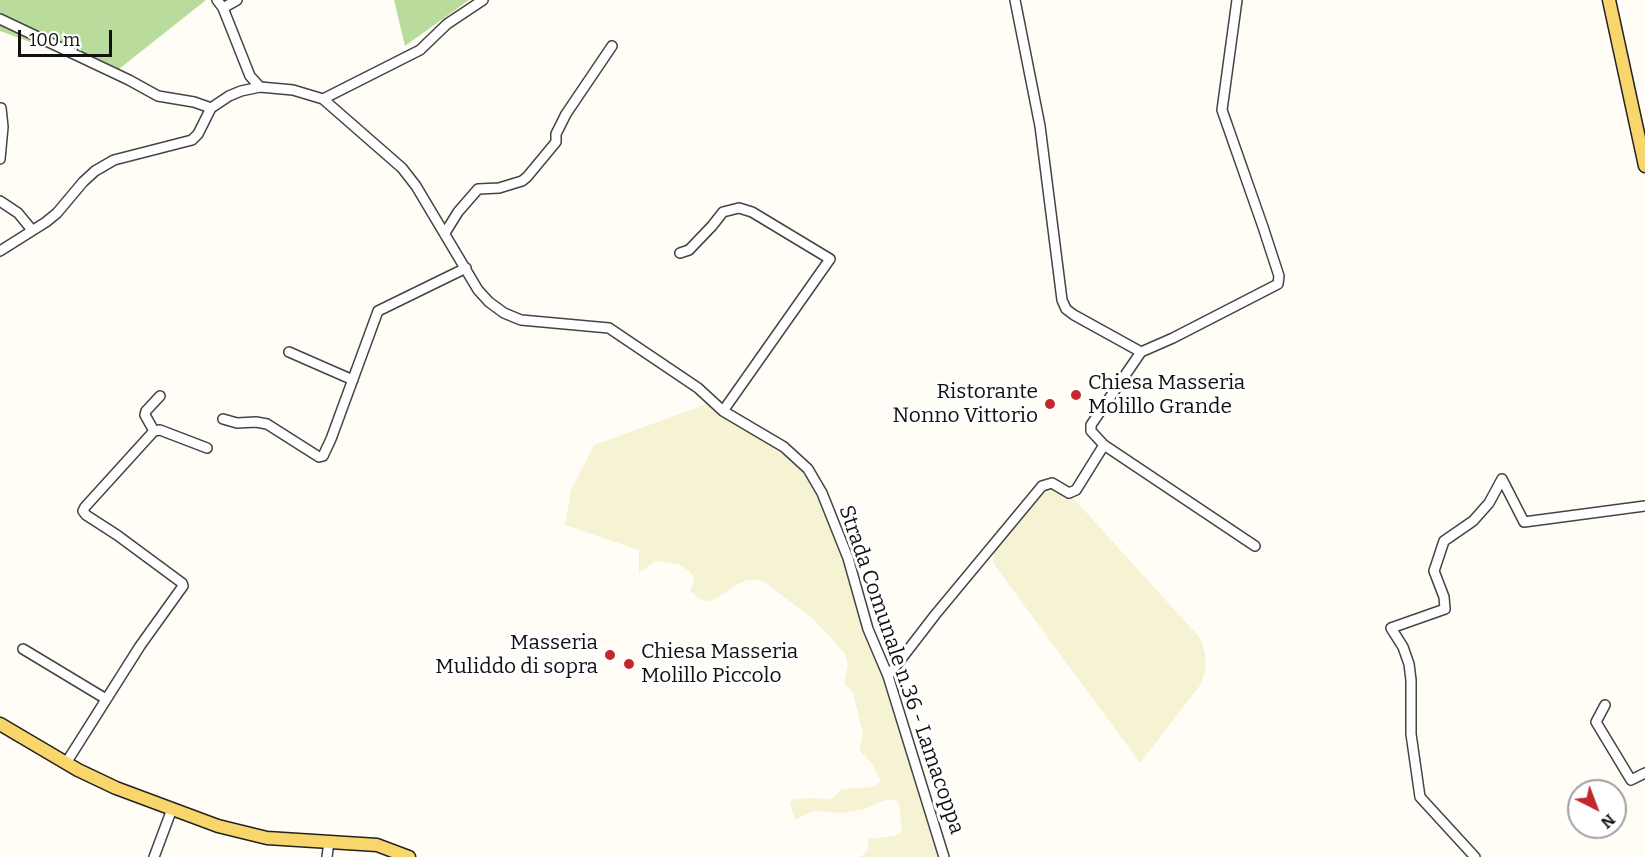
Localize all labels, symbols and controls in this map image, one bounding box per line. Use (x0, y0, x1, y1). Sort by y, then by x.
scale bar (21, 18, 116, 56)
text: 100 m (29, 29, 80, 51)
place label: Chiesa Masseria Molillo Grande (1088, 370, 1245, 420)
place label: Ristorante Nonno Vittorio (893, 379, 1038, 429)
marker: Chiesa Masseria Molillo Grande (1069, 388, 1083, 402)
marker: Ristorante Nonno Vittorio (1043, 397, 1057, 411)
street label: Strada Comunale n.36 - Lamacoppa (833, 502, 969, 838)
place label: Masseria Muliddo di sopra (435, 630, 598, 680)
place label: Chiesa Masseria Molillo Piccolo (641, 639, 798, 689)
marker: Masseria Muliddo di sopra (603, 648, 617, 662)
marker: Chiesa Masseria Molillo Piccolo (622, 657, 636, 671)
north arrow (1567, 779, 1627, 839)
text: N (1597, 810, 1619, 832)

